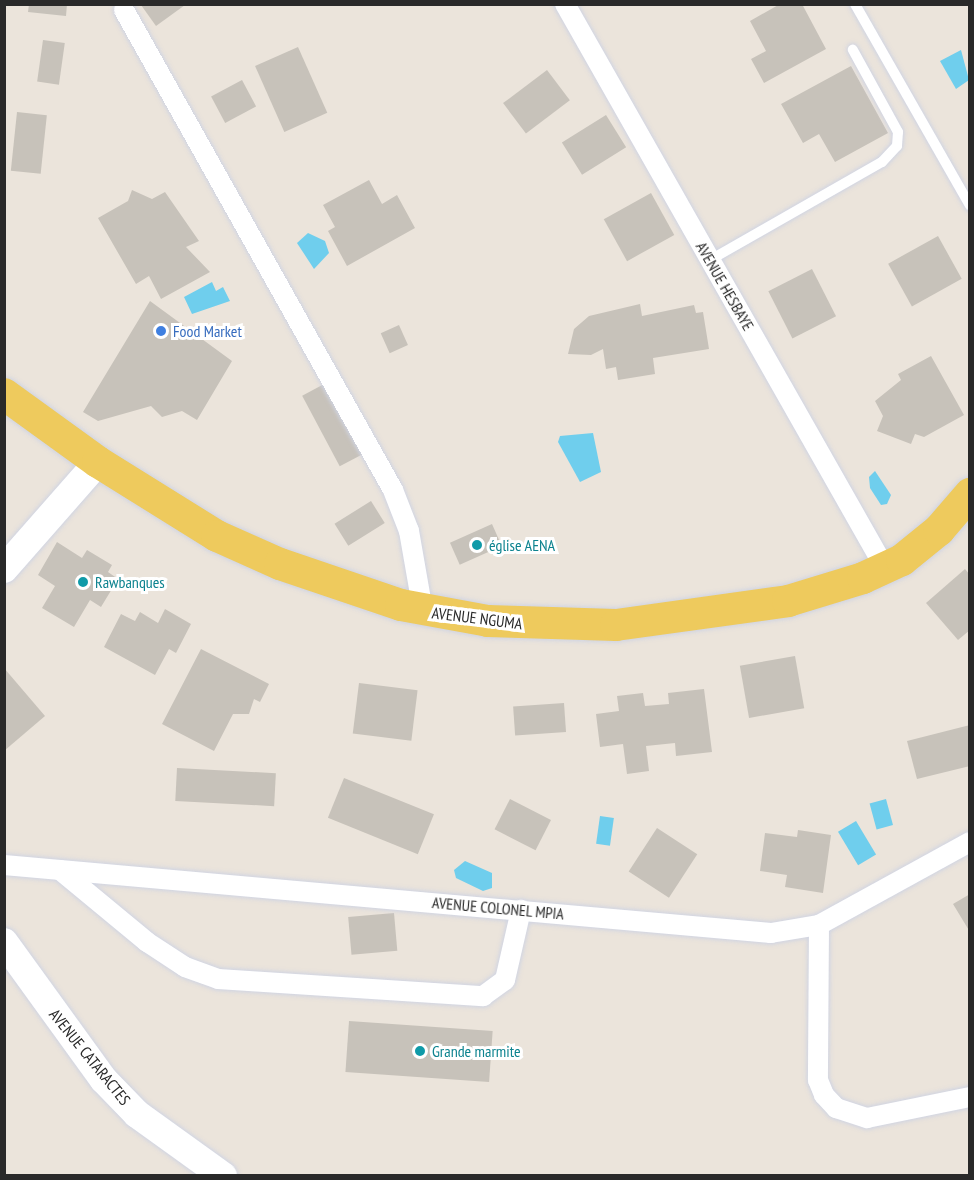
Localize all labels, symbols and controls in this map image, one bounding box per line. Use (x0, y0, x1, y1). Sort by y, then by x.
street label: AVENUE HESBAYE (692, 238, 758, 334)
place label: Food Market (173, 321, 242, 341)
marker: Food Market (154, 324, 168, 338)
place label: église AENA (489, 535, 556, 555)
marker: église AENA (470, 538, 484, 552)
place label: Rawbanques (95, 572, 165, 592)
marker: Rawbanques (76, 575, 90, 589)
street label: AVENUE NGUMA (431, 603, 523, 633)
street label: AVENUE COLONEL MPIA (431, 893, 565, 923)
street label: AVENUE CATARACTES (45, 1005, 135, 1109)
place label: Grande marmite (432, 1041, 521, 1061)
marker: Grande marmite (413, 1044, 427, 1058)

